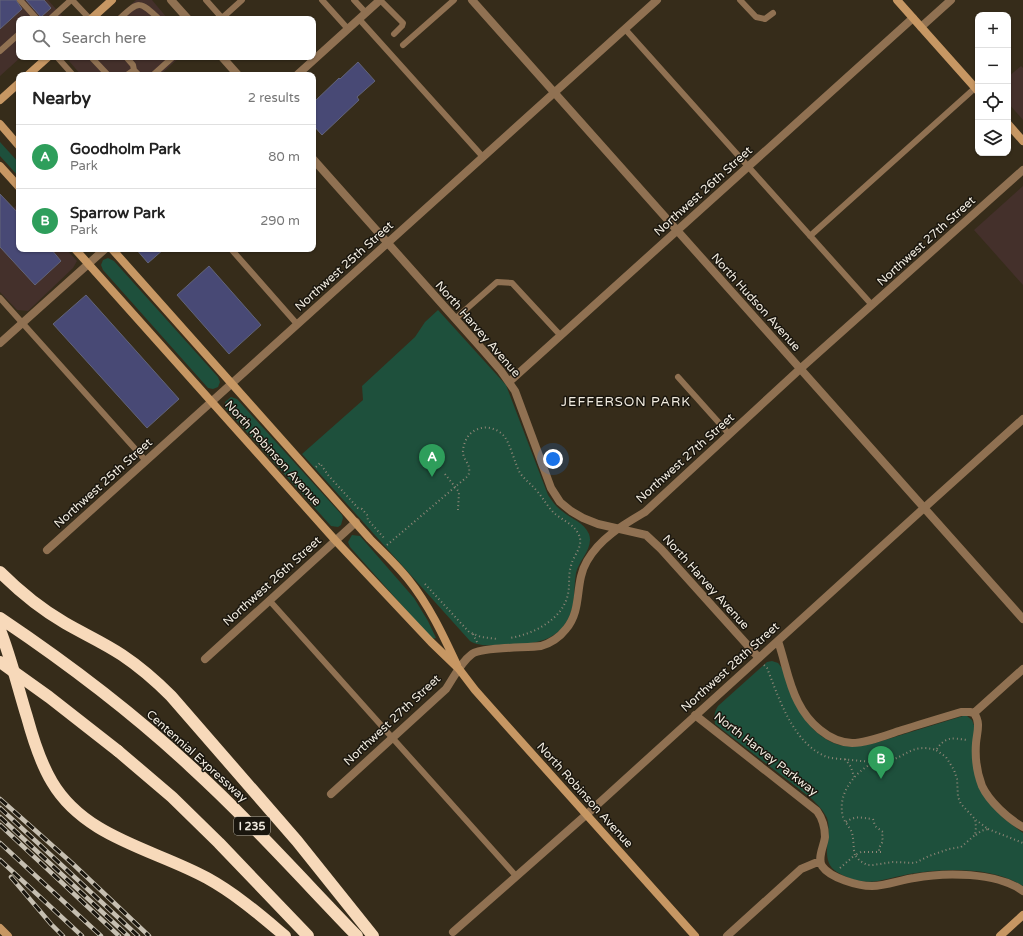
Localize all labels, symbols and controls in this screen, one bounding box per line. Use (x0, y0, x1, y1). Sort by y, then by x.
map controls (975, 12, 1011, 156)
button: + (975, 12, 1011, 48)
search box (16, 16, 316, 60)
icon: search (30, 27, 52, 49)
text: Search here (62, 29, 146, 47)
button: − (975, 48, 1011, 84)
button: locate (975, 84, 1011, 120)
text: Nearby (32, 88, 91, 109)
text: 2 results (248, 90, 300, 106)
button: layers (975, 120, 1011, 156)
text: Goodholm Park (70, 140, 181, 158)
street label: Northwest 26th Street (651, 143, 755, 239)
text: A (40, 149, 50, 165)
text: 80 m (268, 149, 300, 165)
text: Park (70, 158, 98, 174)
street label: Northwest 27th Street (874, 193, 978, 289)
text: Sparrow Park (70, 204, 165, 222)
text: B (40, 213, 50, 229)
text: 290 m (260, 213, 300, 229)
street label: Northwest 25th Street (292, 218, 396, 314)
text: Park (70, 222, 98, 238)
street label: North Hudson Avenue (708, 250, 804, 354)
street label: North Harvey Avenue (433, 278, 524, 380)
district label: JEFFERSON PARK (561, 394, 691, 410)
street label: North Robinson Avenue (222, 398, 324, 509)
street label: Northwest 27th Street (633, 410, 737, 506)
street label: Northwest 25th Street (51, 435, 155, 531)
pin: A (419, 444, 445, 477)
your location (543, 449, 563, 469)
street label: North Harvey Avenue (660, 532, 752, 632)
street label: Northwest 26th Street (220, 533, 324, 629)
street label: Northwest 28th Street (678, 619, 782, 715)
street label: Northwest 27th Street (341, 671, 444, 768)
street label: Centennial Expressway (144, 707, 251, 805)
street label: North Harvey Parkway (711, 709, 821, 799)
street label: North Robinson Avenue (534, 740, 636, 851)
pin: B (868, 746, 894, 779)
road number: I 235 (234, 817, 270, 835)

